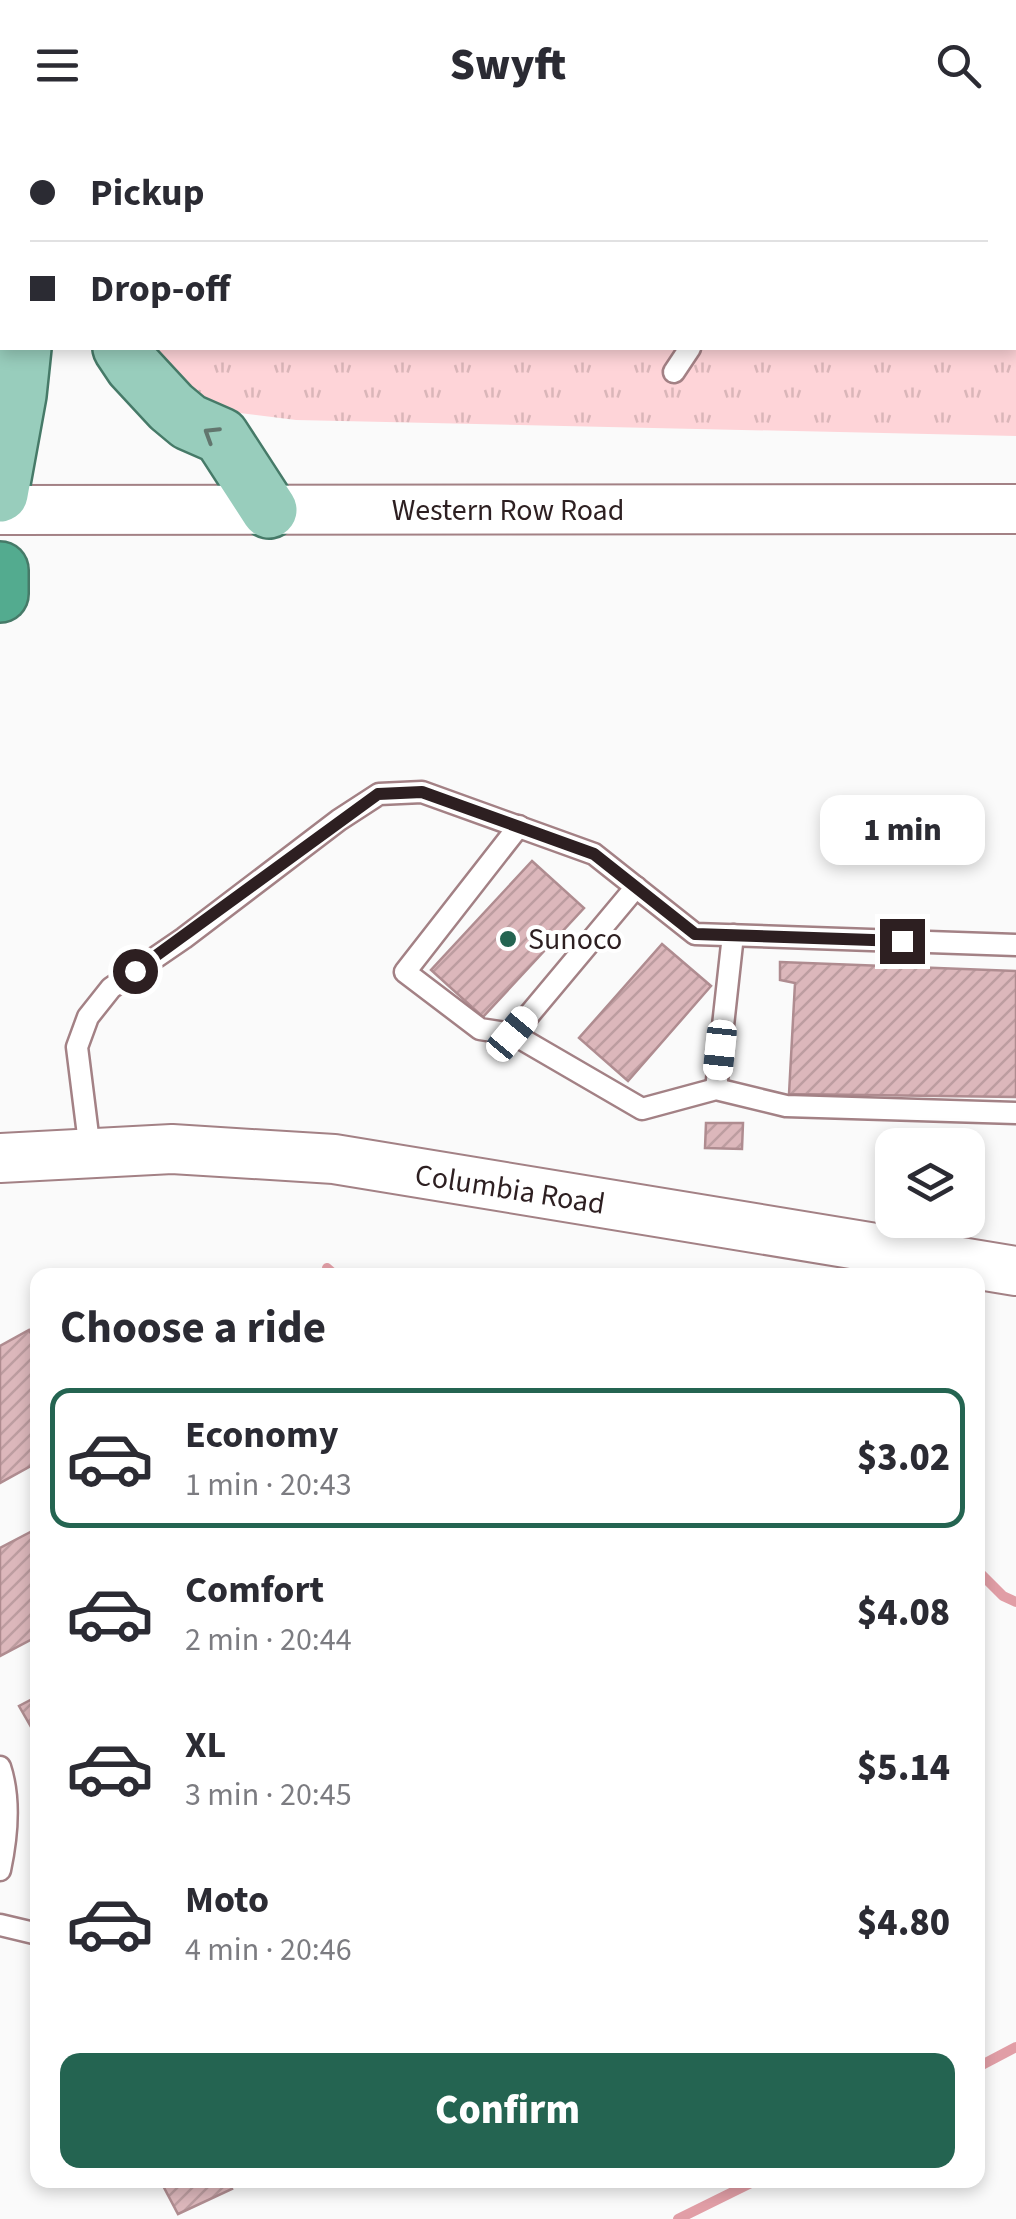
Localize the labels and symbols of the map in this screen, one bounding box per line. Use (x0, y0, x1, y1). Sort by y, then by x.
one-way arrow (204, 427, 222, 446)
street label: Western Row Road (392, 489, 624, 532)
callout: 1 min (820, 796, 984, 866)
place label: Sunoco (528, 918, 622, 961)
route end (880, 919, 925, 964)
marker: Sunoco (497, 928, 519, 950)
route start (113, 949, 158, 994)
car (481, 1001, 543, 1067)
car (702, 1019, 738, 1081)
street label: Columbia Road (412, 1153, 608, 1226)

